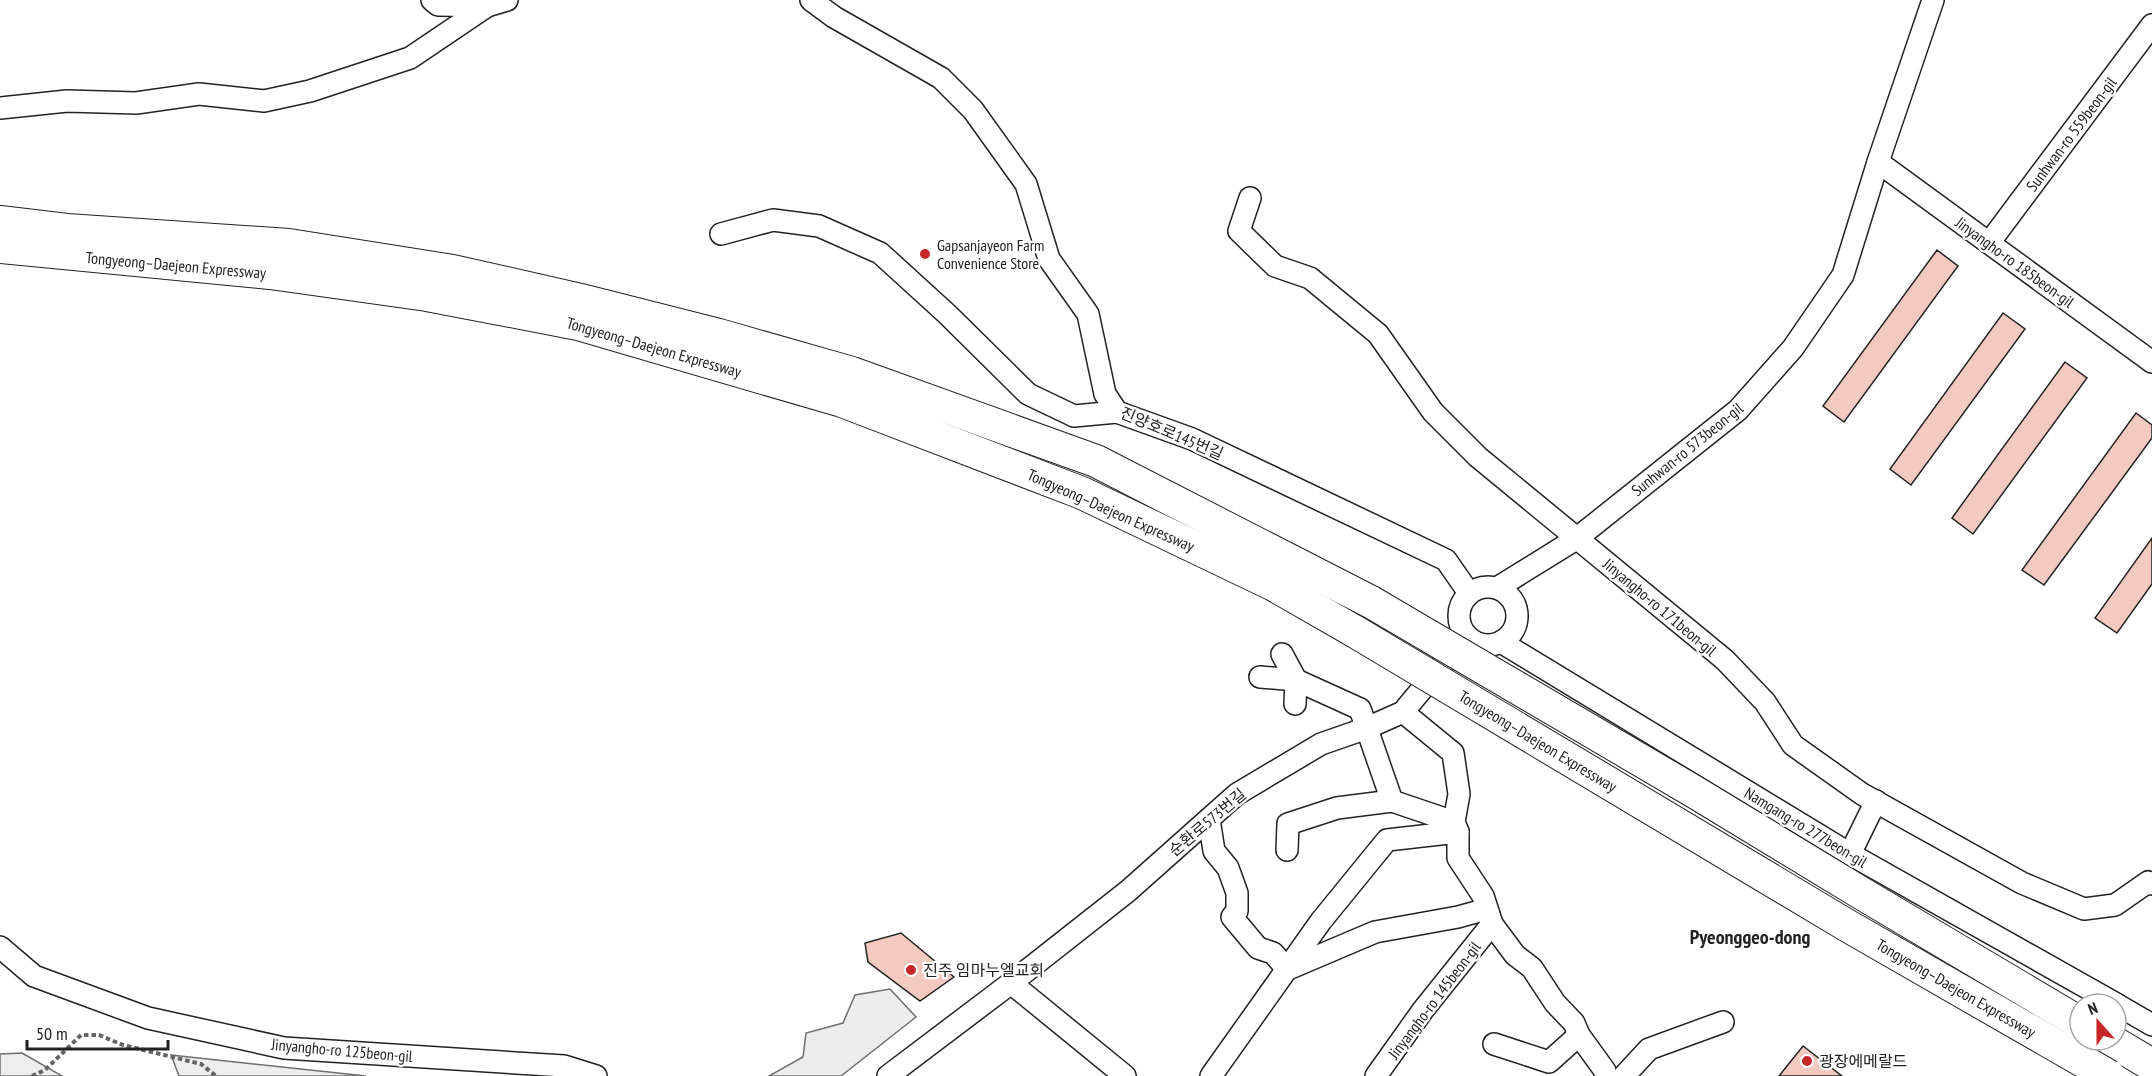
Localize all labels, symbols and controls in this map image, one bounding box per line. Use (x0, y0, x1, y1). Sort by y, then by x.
street label: Sunhwan-ro 559beon-gil (2022, 73, 2121, 195)
street label: Jinyangho-ro 185beon-gil (1951, 212, 2078, 312)
place label: Gapsanjayeon Farm Convenience Store (937, 235, 1045, 273)
street label: Tongyeong–Daejeon Expressway (85, 247, 267, 283)
marker: Gapsanjayeon Farm Convenience Store (918, 247, 932, 261)
street label: Tongyeong–Daejeon Expressway (564, 312, 744, 382)
street label: Sunhwan-ro 573beon-gil (1627, 398, 1747, 500)
street label: 진양호로145번길 (1118, 402, 1226, 464)
street label: Tongyeong–Daejeon Expressway (1024, 464, 1198, 556)
street label: Jinyangho-ro 171beon-gil (1599, 553, 1721, 660)
street label: Tongyeong–Daejeon Expressway (1455, 686, 1621, 796)
street label: Namgang-ro 277beon-gil (1741, 782, 1871, 872)
street label: 순환로573번길 (1164, 784, 1250, 860)
district label: Pyeonggeo-dong (1690, 924, 1810, 950)
street label: Tongyeong–Daejeon Expressway (1873, 934, 2039, 1042)
street label: Jinyangho-ro 145beon-gil (1383, 937, 1485, 1063)
place label: 진주 임마누엘교회 (923, 960, 1044, 980)
marker: 진주 임마누엘교회 (904, 963, 918, 977)
north arrow (2068, 992, 2128, 1052)
text: N (2085, 997, 2100, 1019)
scale bar (27, 1013, 168, 1051)
text: 50 m (36, 1022, 68, 1045)
street label: Jinyangho-ro 125beon-gil (270, 1034, 414, 1066)
place label: 광장에메랄드 (1819, 1051, 1907, 1071)
marker: 광장에메랄드 (1800, 1054, 1814, 1068)

